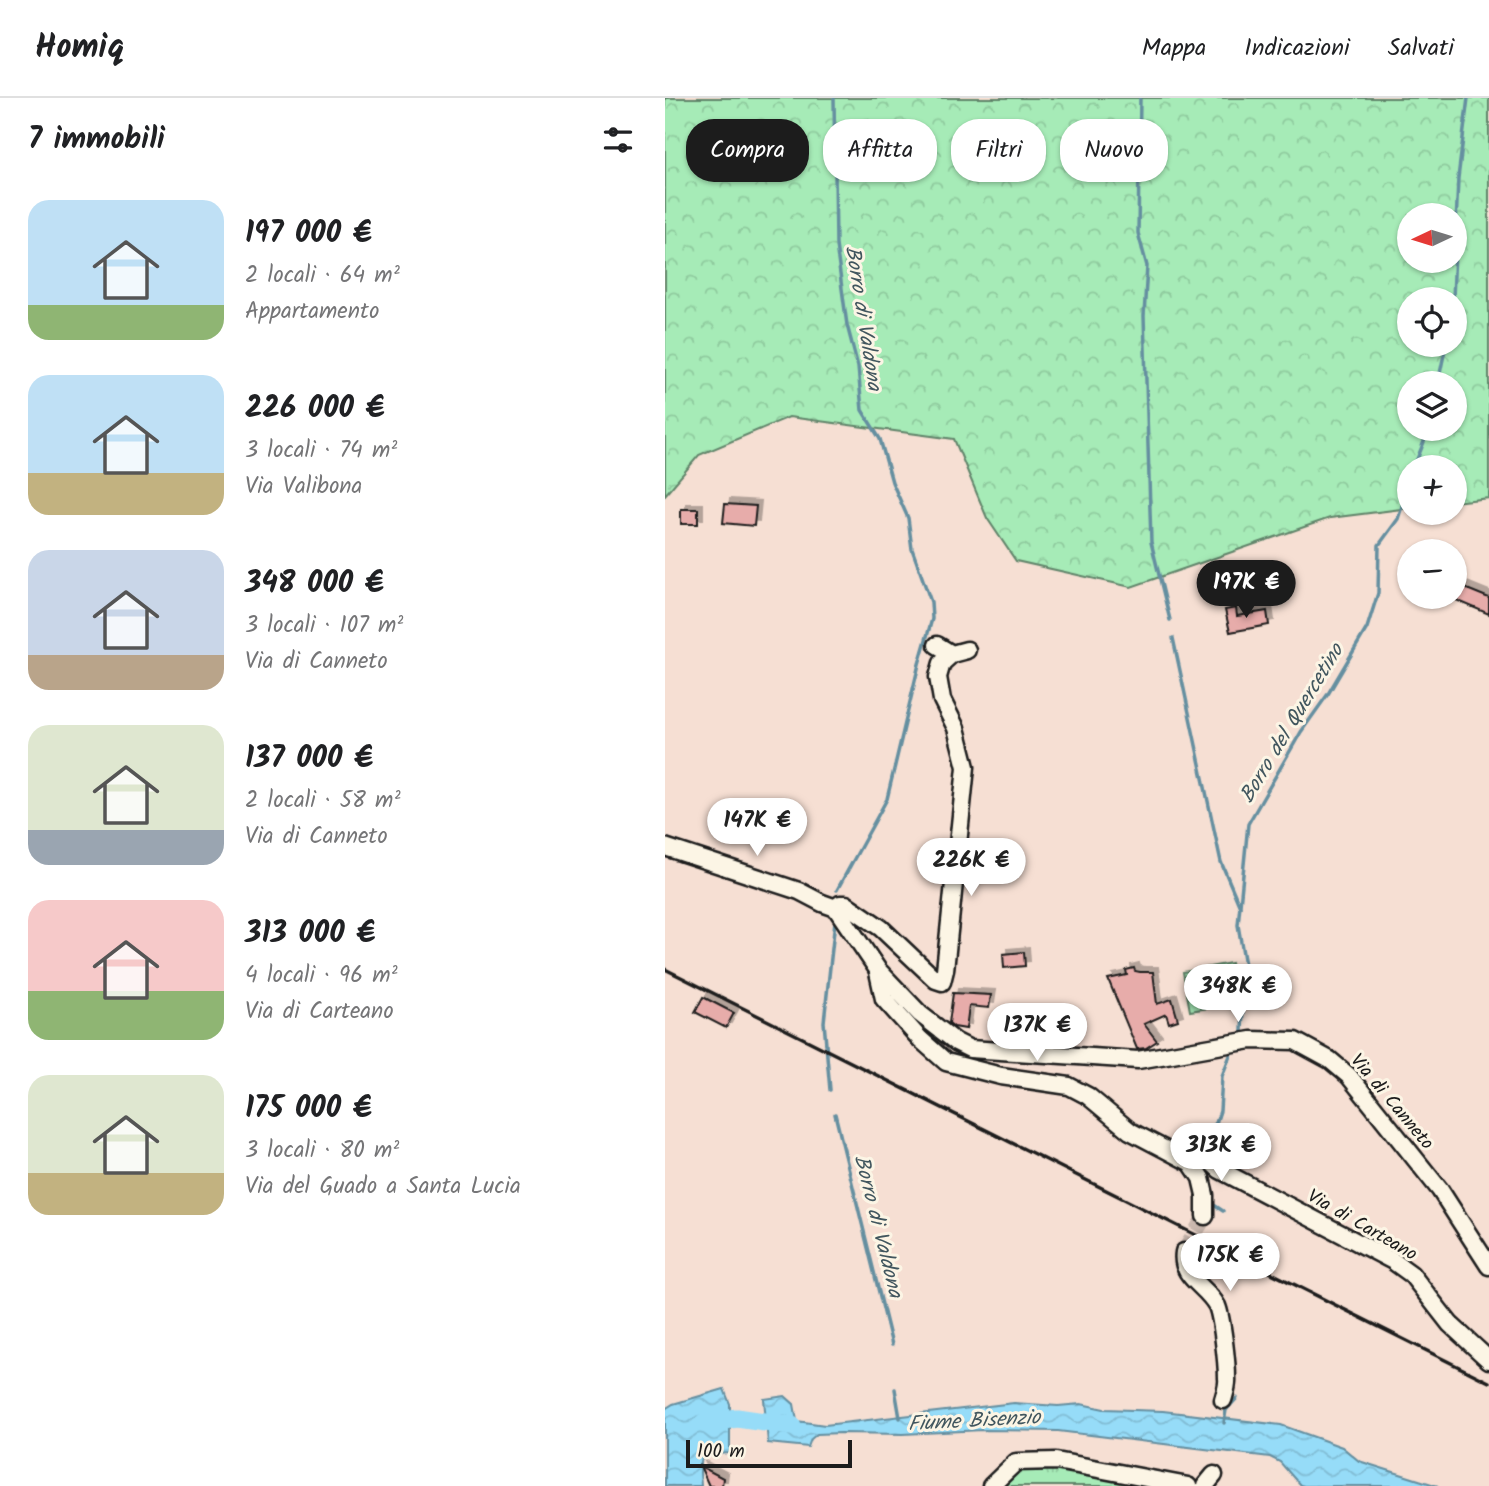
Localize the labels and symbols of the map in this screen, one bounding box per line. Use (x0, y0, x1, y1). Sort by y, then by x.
north arrow (1397, 203, 1467, 273)
water label: Borro di Valdona (835, 244, 890, 394)
pin: 197K € (1189, 560, 1303, 620)
water label: Borro del Quercetino (1232, 637, 1354, 810)
pin: 147K € (700, 798, 814, 858)
pin: 226K € (914, 838, 1028, 898)
pin: 348K € (1181, 964, 1295, 1024)
pin: 137K € (980, 1004, 1094, 1063)
street label: Via di Canneto (1342, 1048, 1441, 1157)
pin: 313K € (1164, 1124, 1278, 1183)
water label: Borro di Valdona (844, 1152, 911, 1302)
street label: Via di Carteano (1301, 1182, 1423, 1269)
pin: 175K € (1173, 1234, 1287, 1293)
water label: Fiume Bisenzio (907, 1401, 1043, 1441)
scale bar (686, 1437, 852, 1469)

